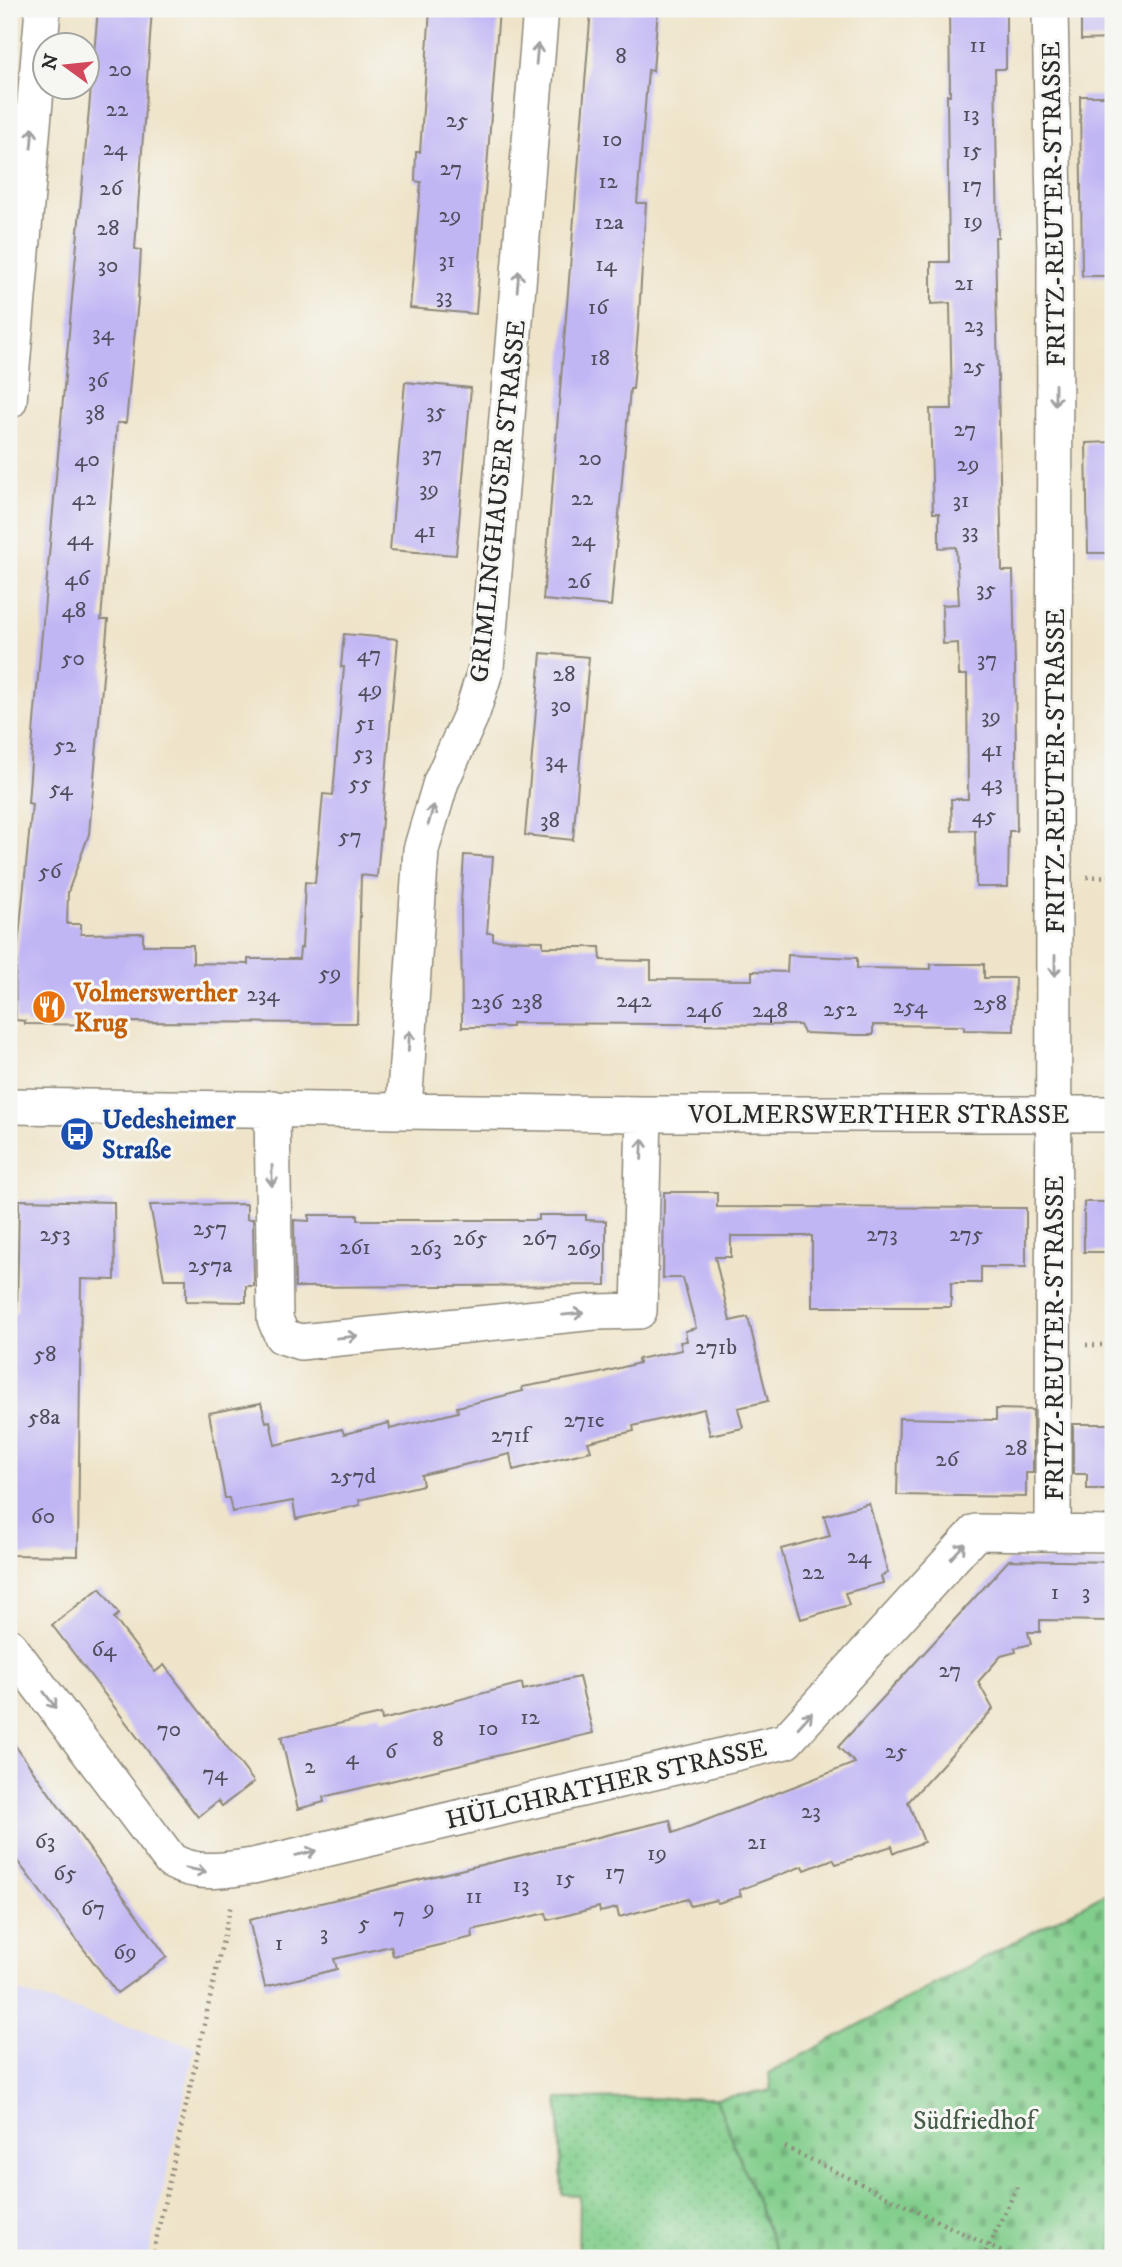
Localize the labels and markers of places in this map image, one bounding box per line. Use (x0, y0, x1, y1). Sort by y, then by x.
place label: Volmerswerther Krug (73, 977, 238, 1040)
restaurant icon: Volmerswerther Krug (30, 988, 68, 1026)
place label: Uedesheimer Straße (102, 1104, 236, 1167)
bus stop icon: Uedesheimer Straße (58, 1115, 96, 1153)

